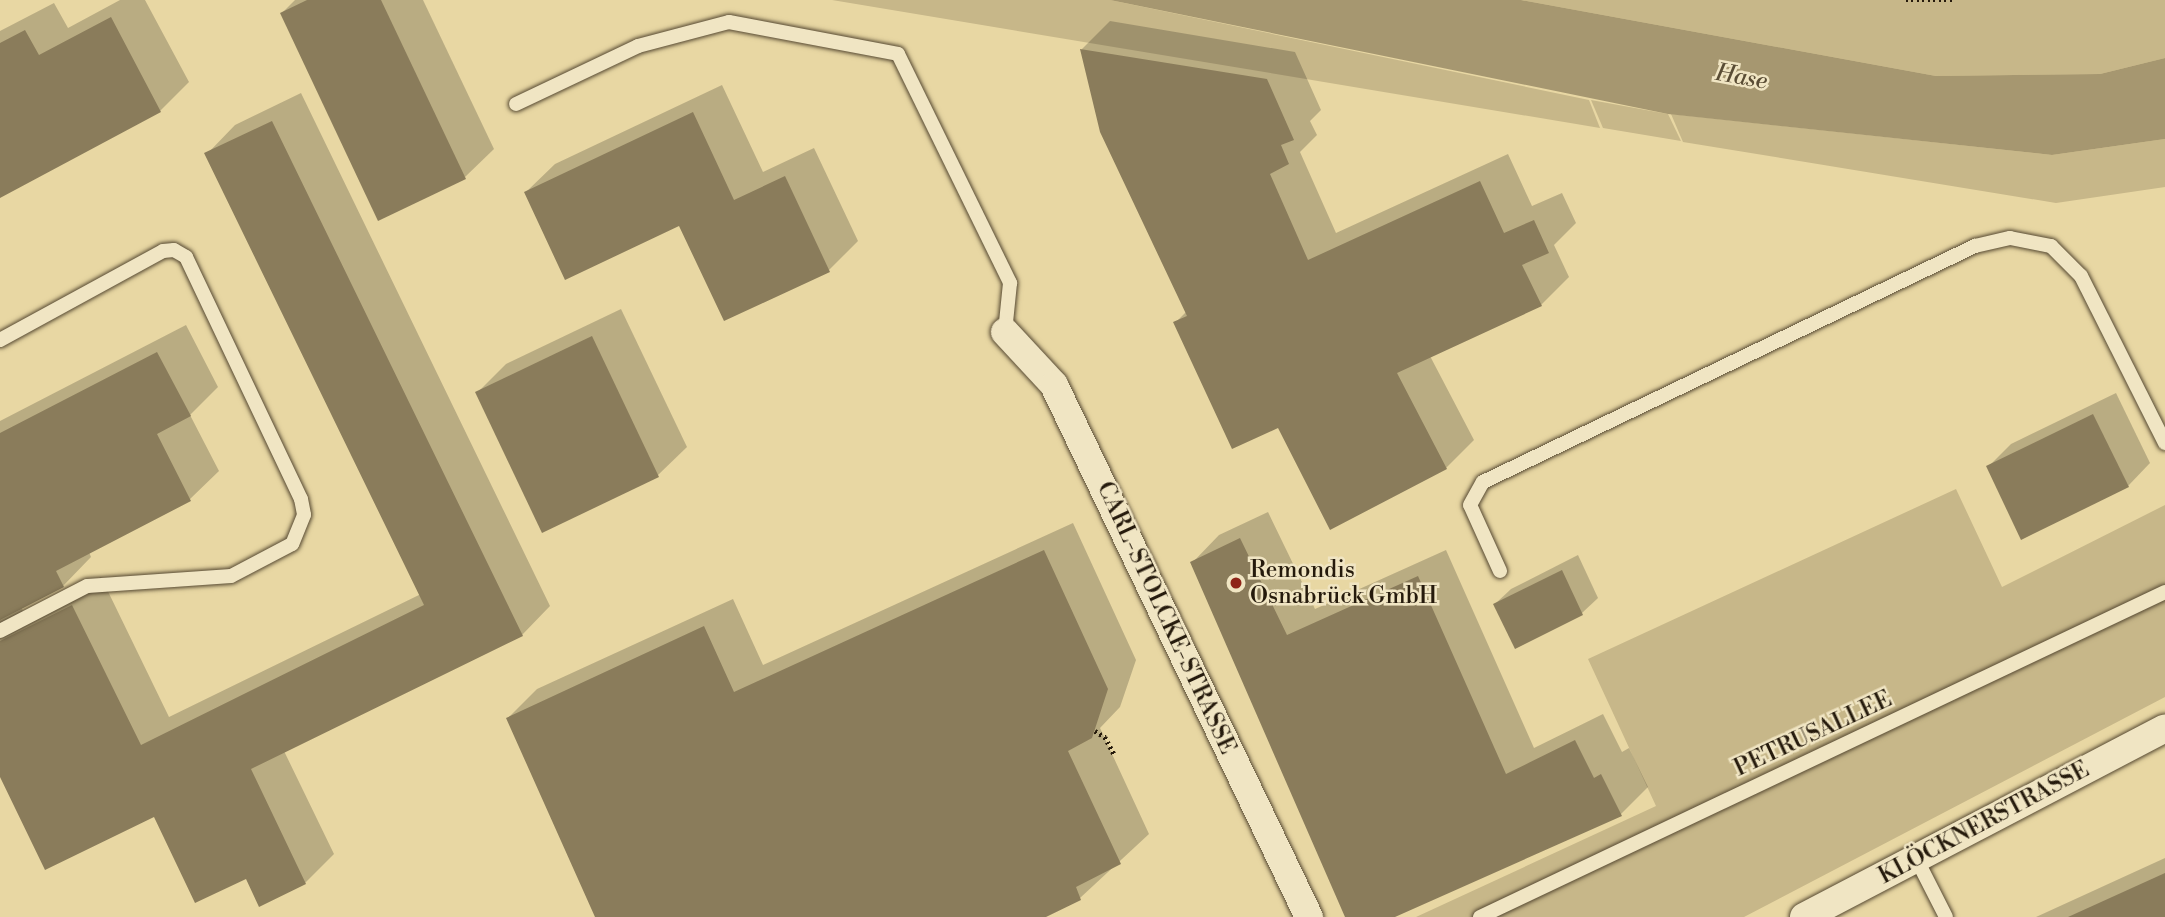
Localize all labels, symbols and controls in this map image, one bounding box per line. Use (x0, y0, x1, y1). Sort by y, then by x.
water label: Hase (1713, 59, 1769, 97)
street label: CARL-STOLCKE-STRASSE (1091, 477, 1241, 759)
place label: Remondis Osnabrück GmbH (1250, 556, 1437, 610)
marker: Remondis Osnabrück GmbH (1228, 575, 1244, 591)
street label: PETRUSALLEE (1730, 685, 1896, 783)
street label: KLÖCKNERSTRASSE (1874, 756, 2094, 890)

